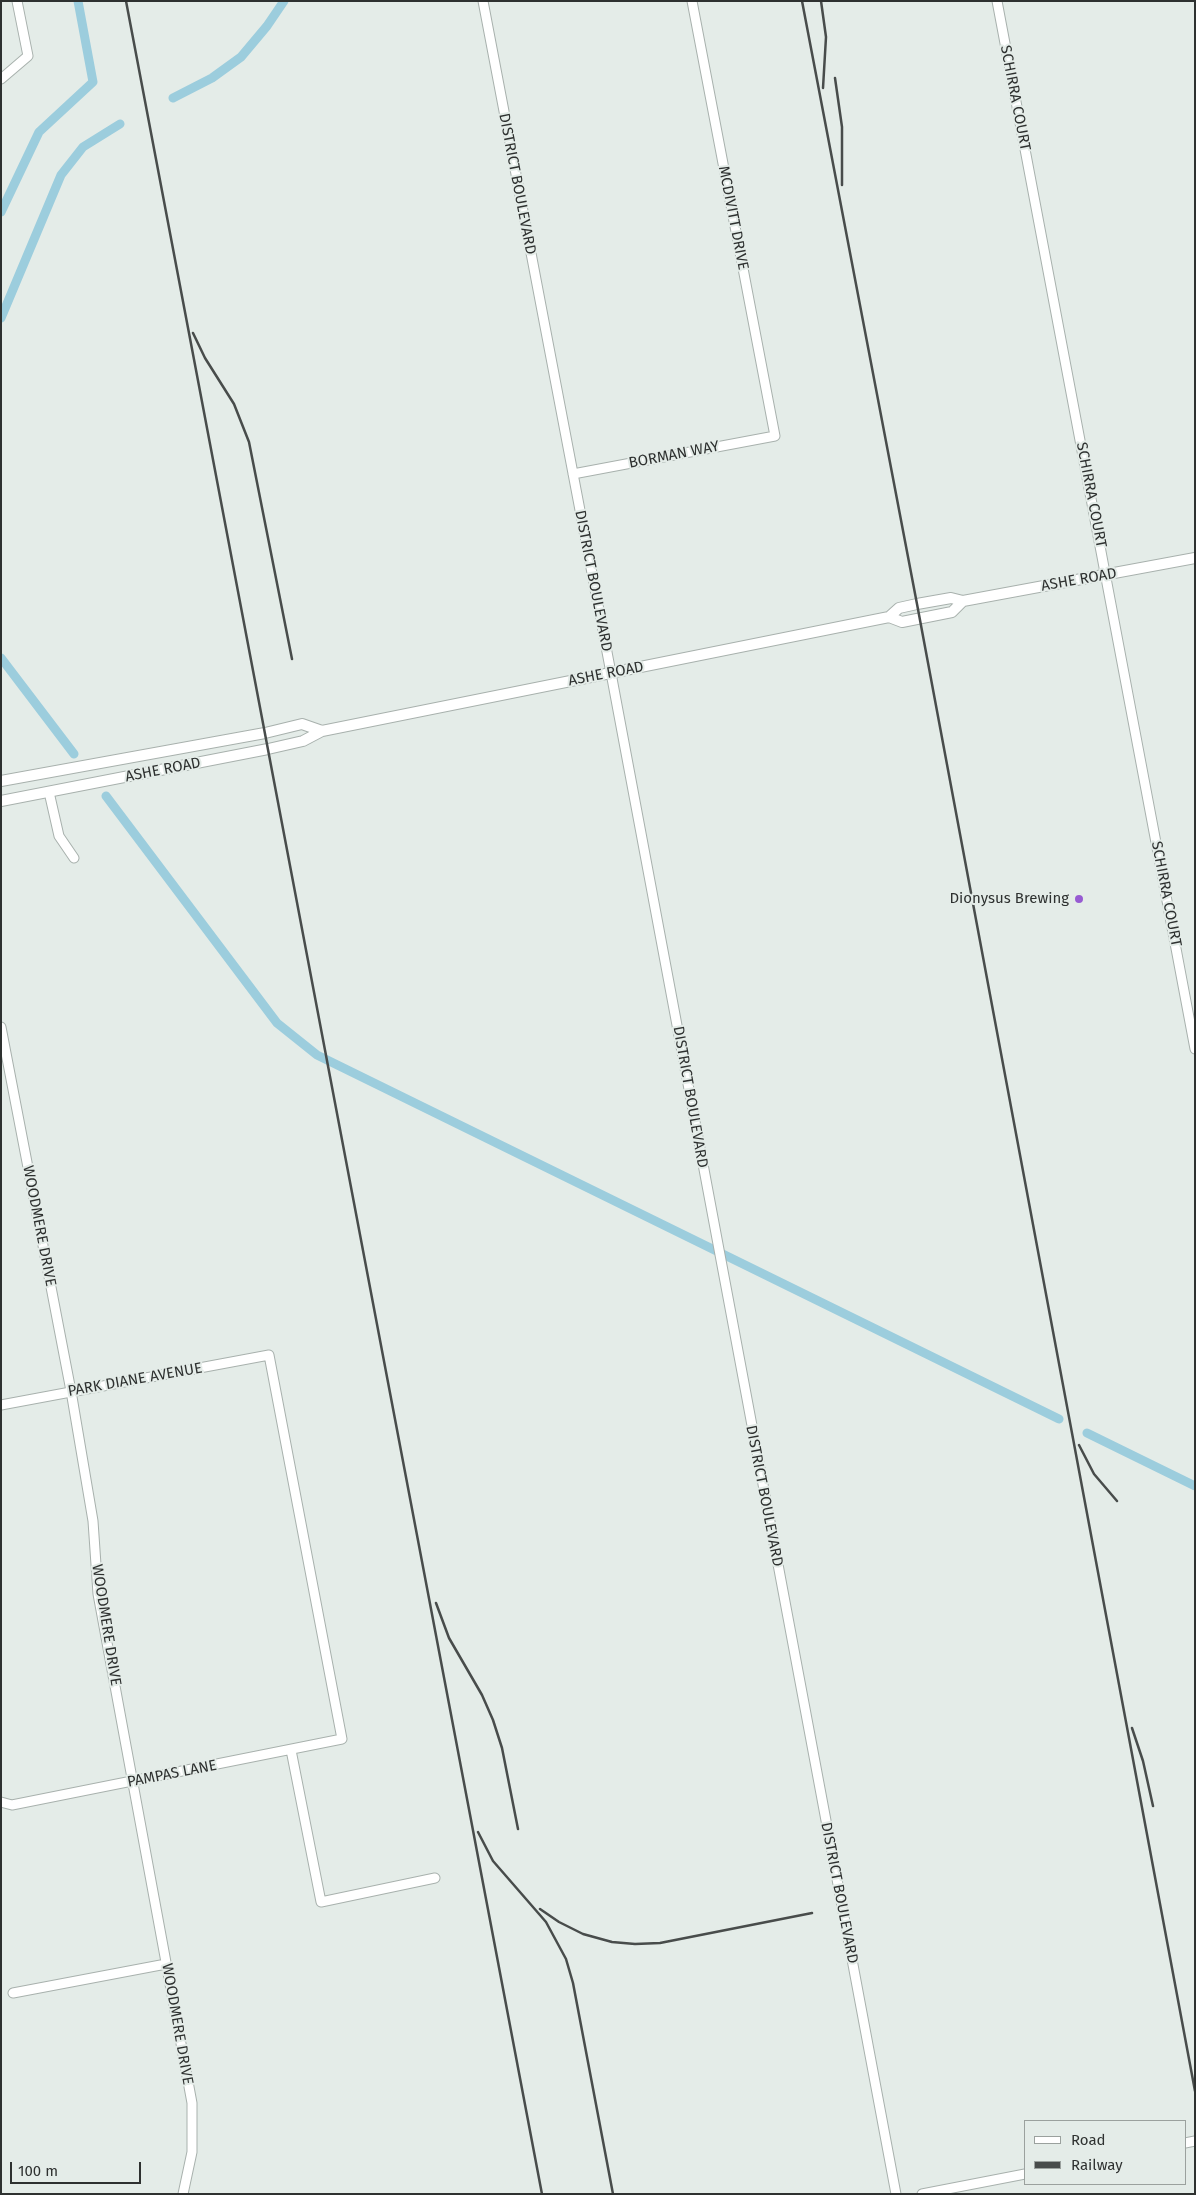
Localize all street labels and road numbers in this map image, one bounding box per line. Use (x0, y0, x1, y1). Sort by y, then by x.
street label: SCHIRRA COURT (996, 44, 1034, 152)
street label: DISTRICT BOULEVARD (494, 112, 540, 256)
street label: MCDIVITT DRIVE (714, 164, 752, 272)
street label: BORMAN WAY (627, 437, 721, 473)
street label: SCHIRRA COURT (1072, 441, 1110, 549)
street label: DISTRICT BOULEVARD (570, 509, 616, 653)
street label: ASHE ROAD (1040, 565, 1118, 595)
street label: ASHE ROAD (567, 658, 645, 690)
street label: ASHE ROAD (124, 754, 202, 786)
street label: SCHIRRA COURT (1147, 840, 1185, 948)
street label: DISTRICT BOULEVARD (669, 1025, 711, 1169)
street label: WOODMERE DRIVE (18, 1164, 60, 1288)
street label: PARK DIANE AVENUE (66, 1359, 204, 1401)
street label: DISTRICT BOULEVARD (741, 1424, 787, 1568)
street label: WOODMERE DRIVE (87, 1563, 125, 1687)
street label: PAMPAS LANE (126, 1756, 218, 1792)
street label: DISTRICT BOULEVARD (816, 1821, 862, 1965)
street label: WOODMERE DRIVE (157, 1962, 197, 2086)

